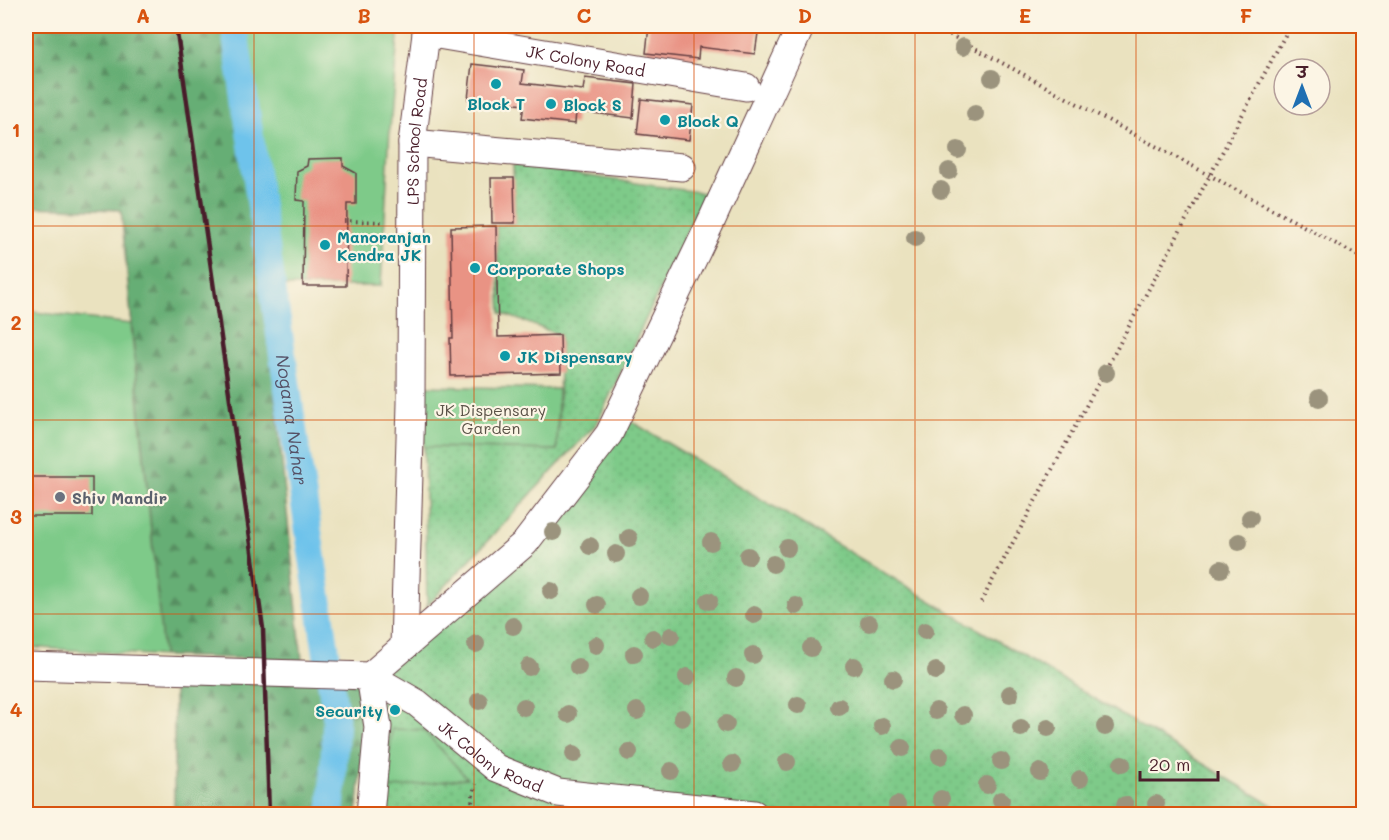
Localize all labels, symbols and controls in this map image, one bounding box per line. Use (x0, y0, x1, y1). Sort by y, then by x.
text: A (136, 2, 150, 28)
text: B (357, 2, 371, 28)
text: C (577, 2, 592, 28)
text: D (798, 2, 812, 28)
text: E (1019, 2, 1031, 28)
text: F (1240, 2, 1253, 28)
street label: JK Colony Road (525, 40, 647, 80)
north arrow (1272, 57, 1332, 117)
text: उ (1295, 61, 1309, 82)
street label: LPS School Road (401, 76, 431, 205)
marker: Block T (489, 77, 503, 91)
place label: Block T (467, 93, 525, 114)
place label: Block S (563, 94, 622, 115)
marker: Block S (544, 97, 558, 111)
place label: Block Q (677, 110, 739, 131)
marker: Block Q (658, 113, 672, 127)
text: 1 (12, 116, 20, 142)
place label: Manoranjan Kendra JK (337, 226, 431, 265)
marker: Manoranjan Kendra JK (318, 238, 332, 252)
place label: Corporate Shops (487, 258, 624, 279)
marker: Corporate Shops (468, 261, 482, 275)
text: 2 (10, 309, 22, 335)
place label: JK Dispensary (517, 346, 633, 367)
marker: JK Dispensary (498, 349, 512, 363)
water label: Nogama Nahar (271, 353, 314, 487)
park label: JK Dispensary Garden (436, 399, 546, 438)
place label: Shiv Mandir (72, 487, 167, 508)
marker: Shiv Mandir (53, 490, 67, 504)
text: 3 (10, 503, 22, 529)
text: 4 (10, 696, 23, 722)
place label: Security (315, 700, 383, 721)
marker: Security (388, 703, 402, 717)
street label: JK Colony Road (435, 715, 546, 796)
scale bar (1140, 744, 1218, 782)
text: 20 m (1149, 752, 1190, 776)

